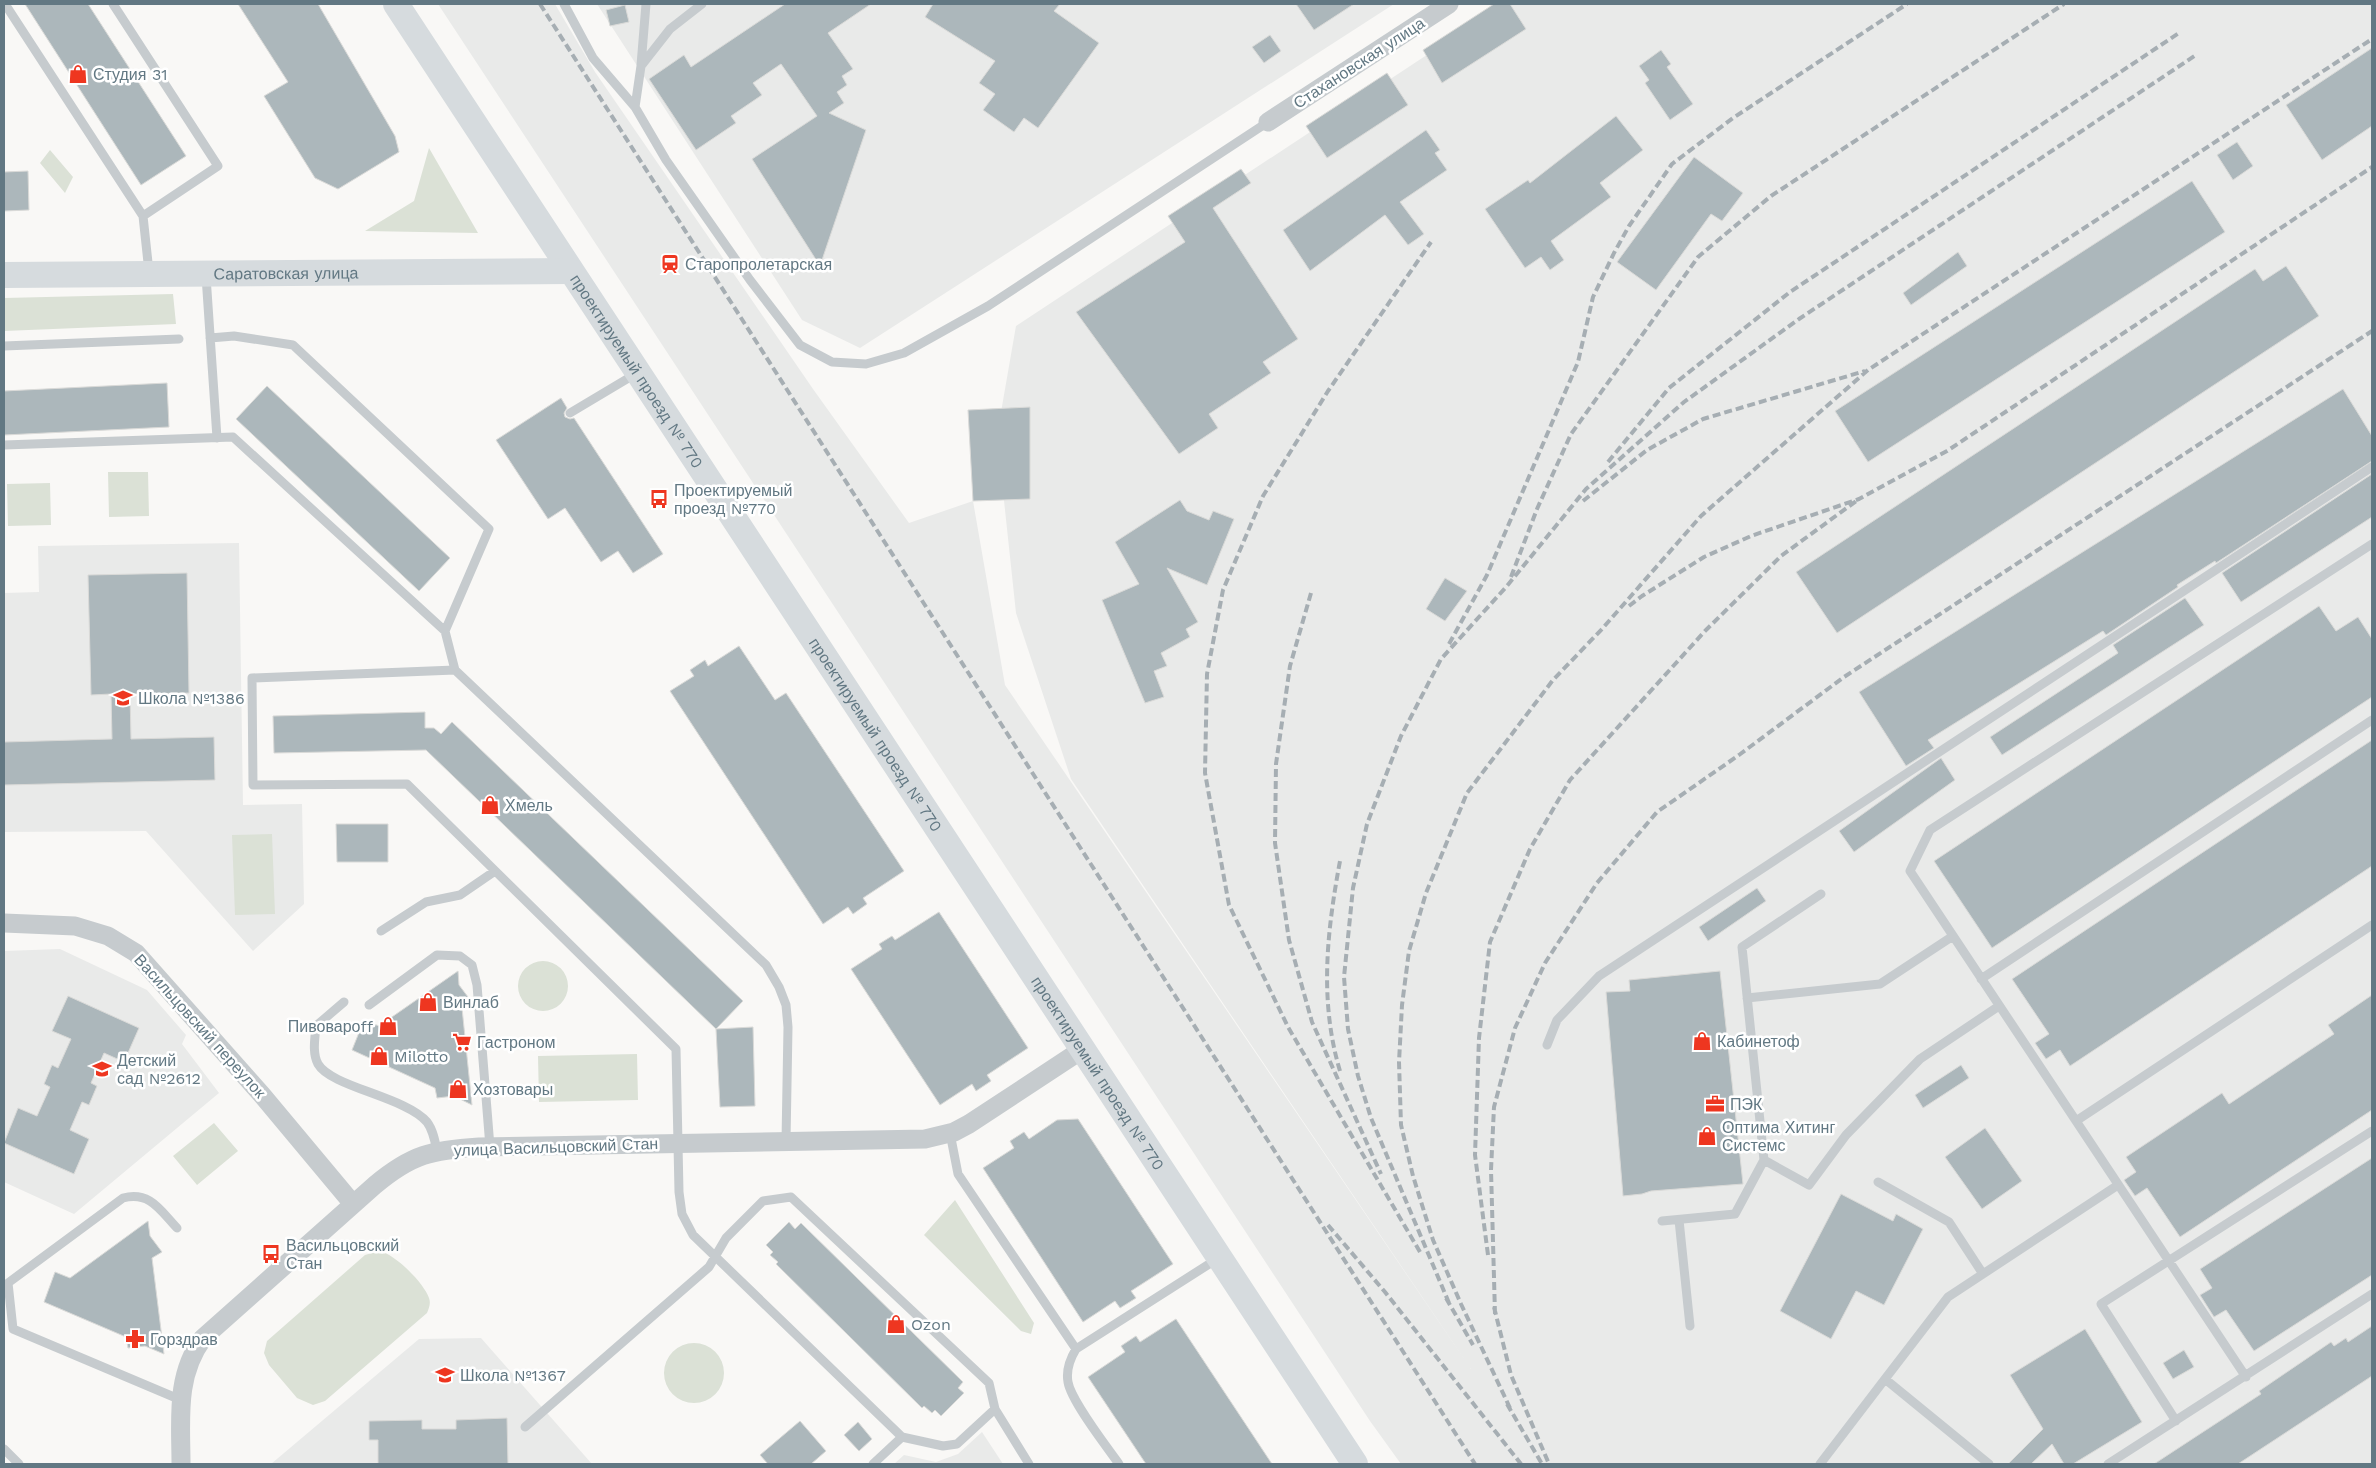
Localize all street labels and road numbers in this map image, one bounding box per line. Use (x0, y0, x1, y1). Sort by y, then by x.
street label: Стахановская улица (1290, 13, 1428, 113)
street label: Саратовская улица (213, 263, 359, 283)
street label: проектируемый проезд № 770 (566, 270, 708, 471)
street label: проектируемый проезд № 770 (805, 634, 946, 835)
street label: Васильцовский переулок (130, 950, 270, 1103)
street label: проектируемый проезд № 770 (1028, 973, 1169, 1173)
street label: улица Васильцовский Стан (453, 1134, 659, 1160)

